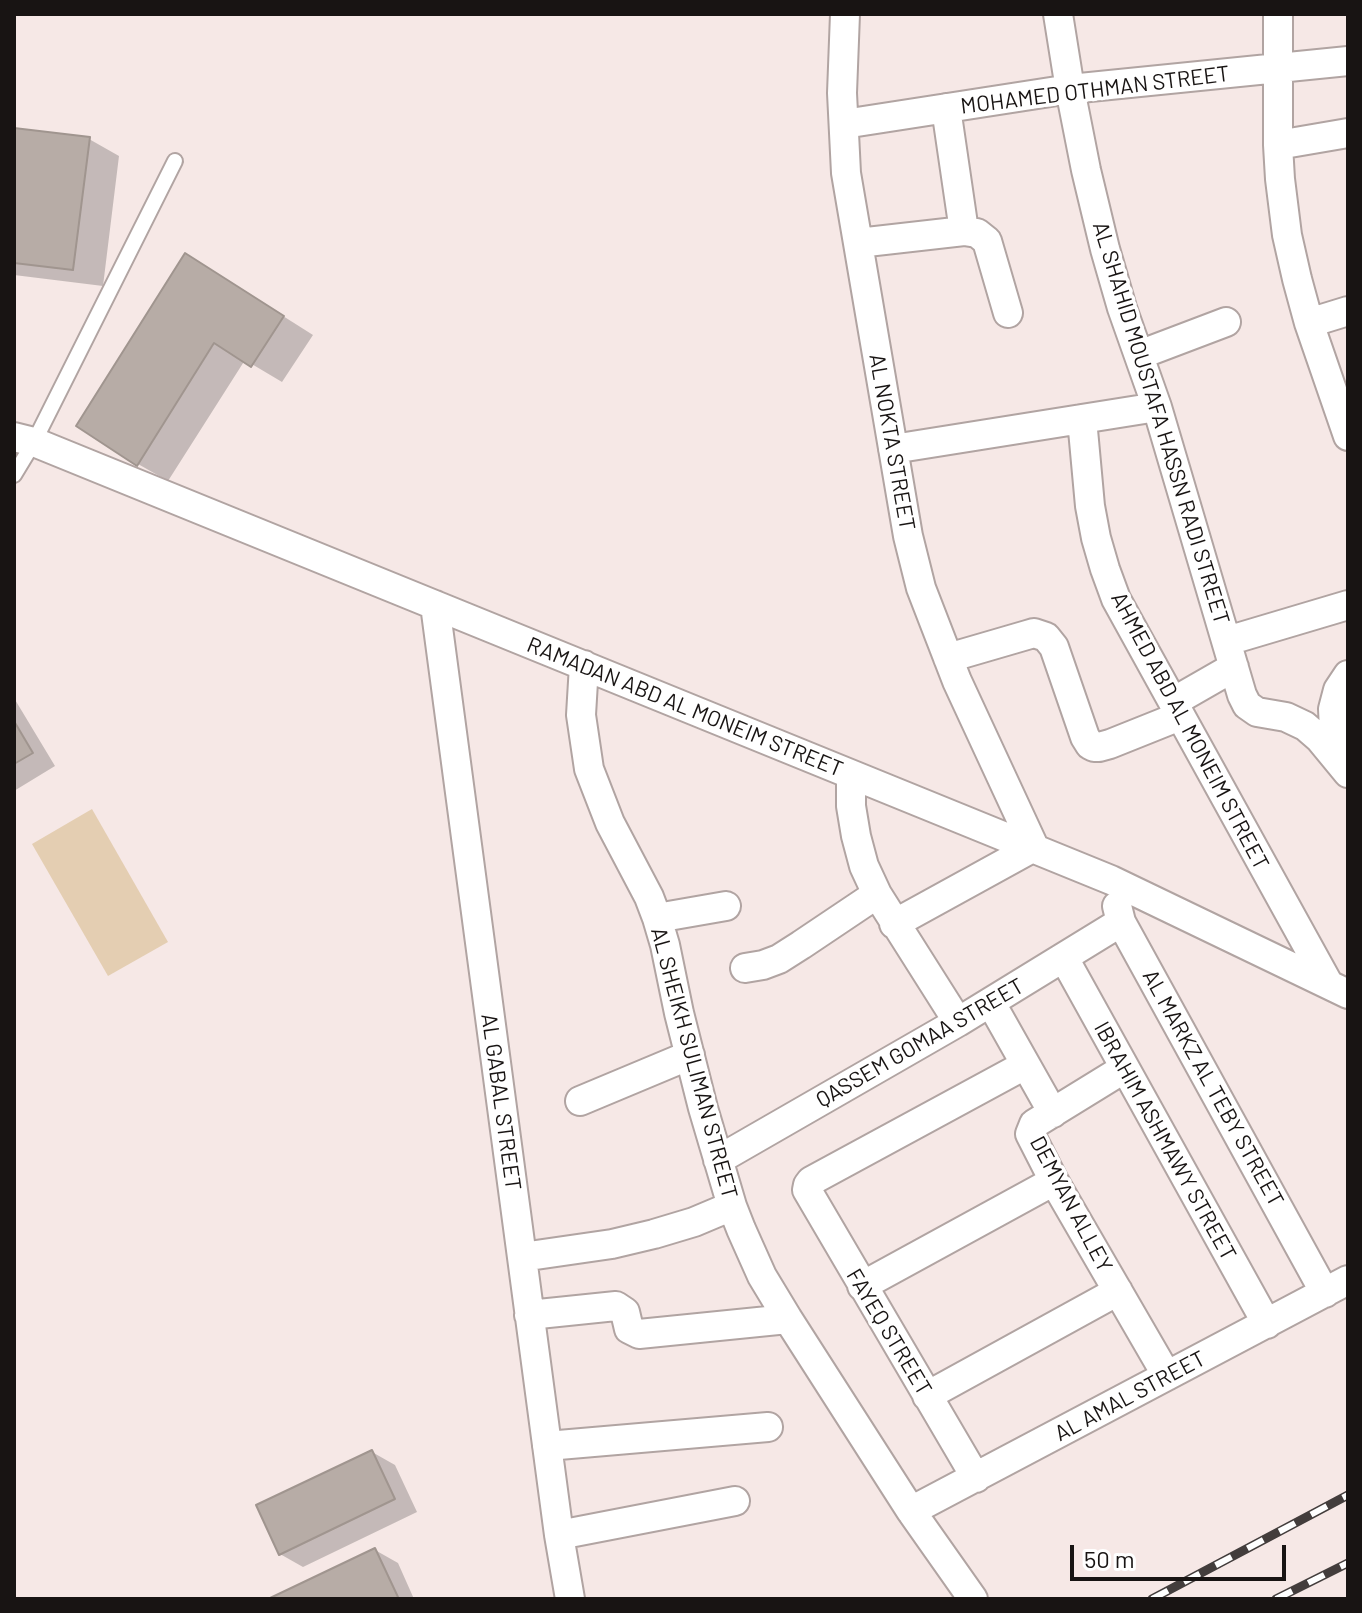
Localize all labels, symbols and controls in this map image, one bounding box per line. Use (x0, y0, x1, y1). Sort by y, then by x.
street label: MOHAMED OTHMAN STREET (959, 60, 1231, 120)
street label: AL SHAHID MOUSTAFA HASSN RADI STREET (1087, 218, 1235, 628)
street label: AL NOKTA STREET (863, 352, 921, 532)
street label: AHMED ABD AL MONEIM STREET (1105, 588, 1275, 874)
street label: RAMADAN ABD AL MONEIM STREET (523, 631, 847, 783)
street label: AL SHEIKH SULIMAN STREET (645, 924, 743, 1202)
street label: AL MARKZ AL TEBY STREET (1137, 965, 1289, 1211)
street label: QASSEM GOMAA STREET (811, 973, 1029, 1113)
street label: AL GABAL STREET (476, 1012, 526, 1192)
street label: IBRAHIM ASHMAWY STREET (1088, 1017, 1242, 1265)
street label: DEMYAN ALLEY (1024, 1132, 1118, 1276)
street label: FAYEQ STREET (841, 1264, 937, 1400)
street label: AL AMAL STREET (1050, 1345, 1210, 1447)
scale bar (1074, 1529, 1290, 1579)
text: 50 m (1084, 1544, 1135, 1573)

